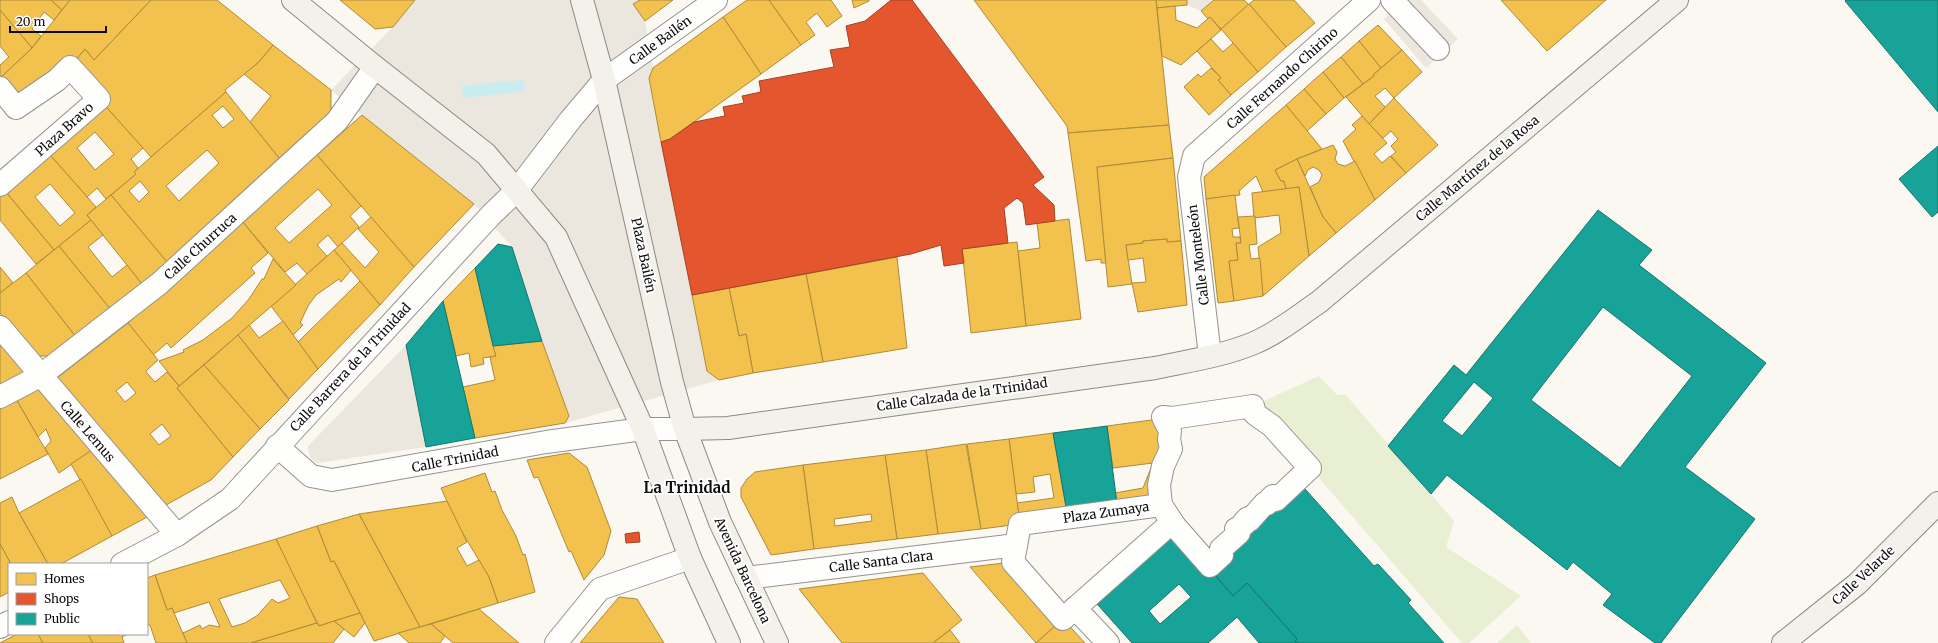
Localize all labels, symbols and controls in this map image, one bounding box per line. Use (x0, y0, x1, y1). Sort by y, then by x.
scale bar (10, 8, 106, 34)
street label: Calle Bailén (626, 12, 695, 69)
text: 20 m (16, 14, 45, 29)
street label: Calle Fernando Chirino (1223, 24, 1342, 133)
street label: Plaza Bravo (32, 98, 97, 160)
street label: Calle Martínez de la Rosa (1412, 112, 1543, 225)
street label: Calle Monteleón (1184, 203, 1213, 306)
street label: Calle Churruca (161, 209, 240, 283)
street label: Plaza Bailén (627, 216, 660, 295)
street label: Calle Barrera de la Trinidad (286, 299, 415, 435)
street label: Calle Calzada de la Trinidad (876, 374, 1049, 415)
street label: Calle Lemus (56, 397, 119, 465)
street label: Calle Trinidad (410, 443, 500, 476)
district label: La Trinidad (644, 478, 730, 497)
street label: Plaza Zumaya (1062, 498, 1150, 527)
street label: Avenida Barcelona (710, 514, 775, 626)
street label: Calle Velarde (1829, 542, 1898, 609)
street label: Calle Santa Clara (828, 547, 934, 576)
legend (8, 563, 148, 635)
text: Homes (44, 571, 85, 586)
text: Shops (44, 591, 79, 606)
text: Public (44, 611, 80, 626)

